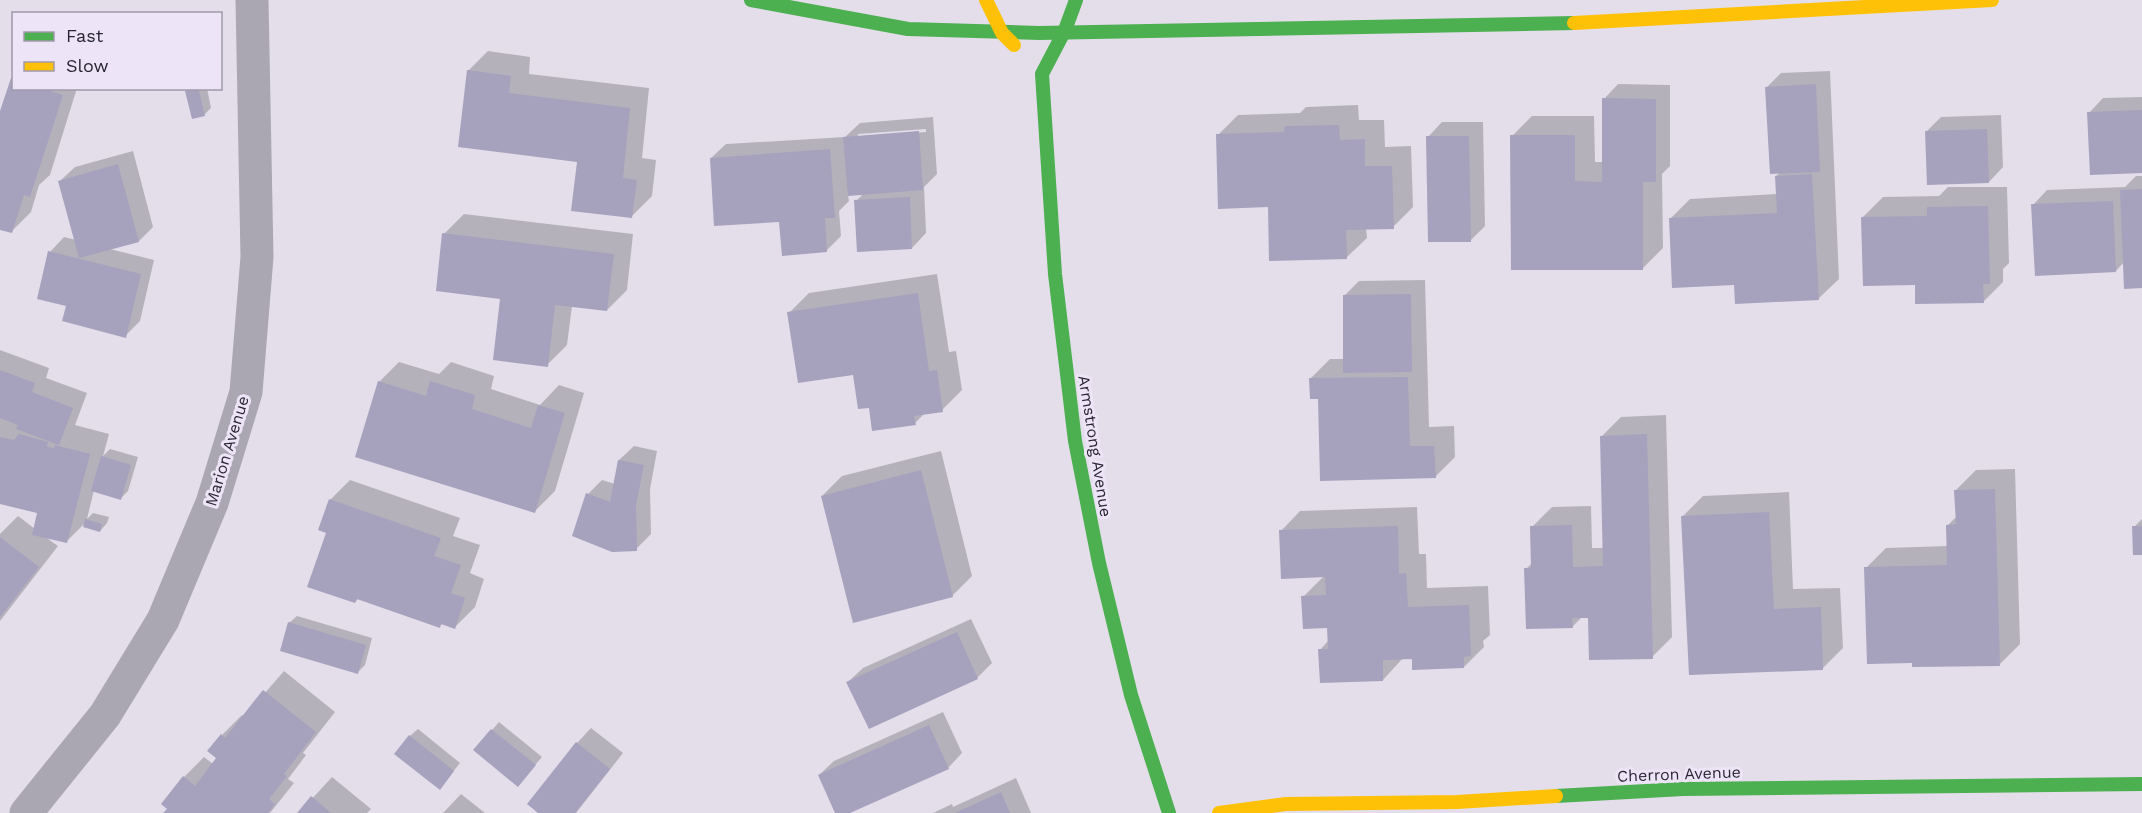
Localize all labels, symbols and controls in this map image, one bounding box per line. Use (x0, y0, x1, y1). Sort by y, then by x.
legend (12, 12, 222, 90)
text: Fast (66, 25, 104, 46)
text: Slow (66, 55, 109, 76)
street label: Armstrong Avenue (1074, 374, 1116, 518)
street label: Marion Avenue (201, 394, 253, 508)
street label: Cherron Avenue (1617, 762, 1741, 786)

